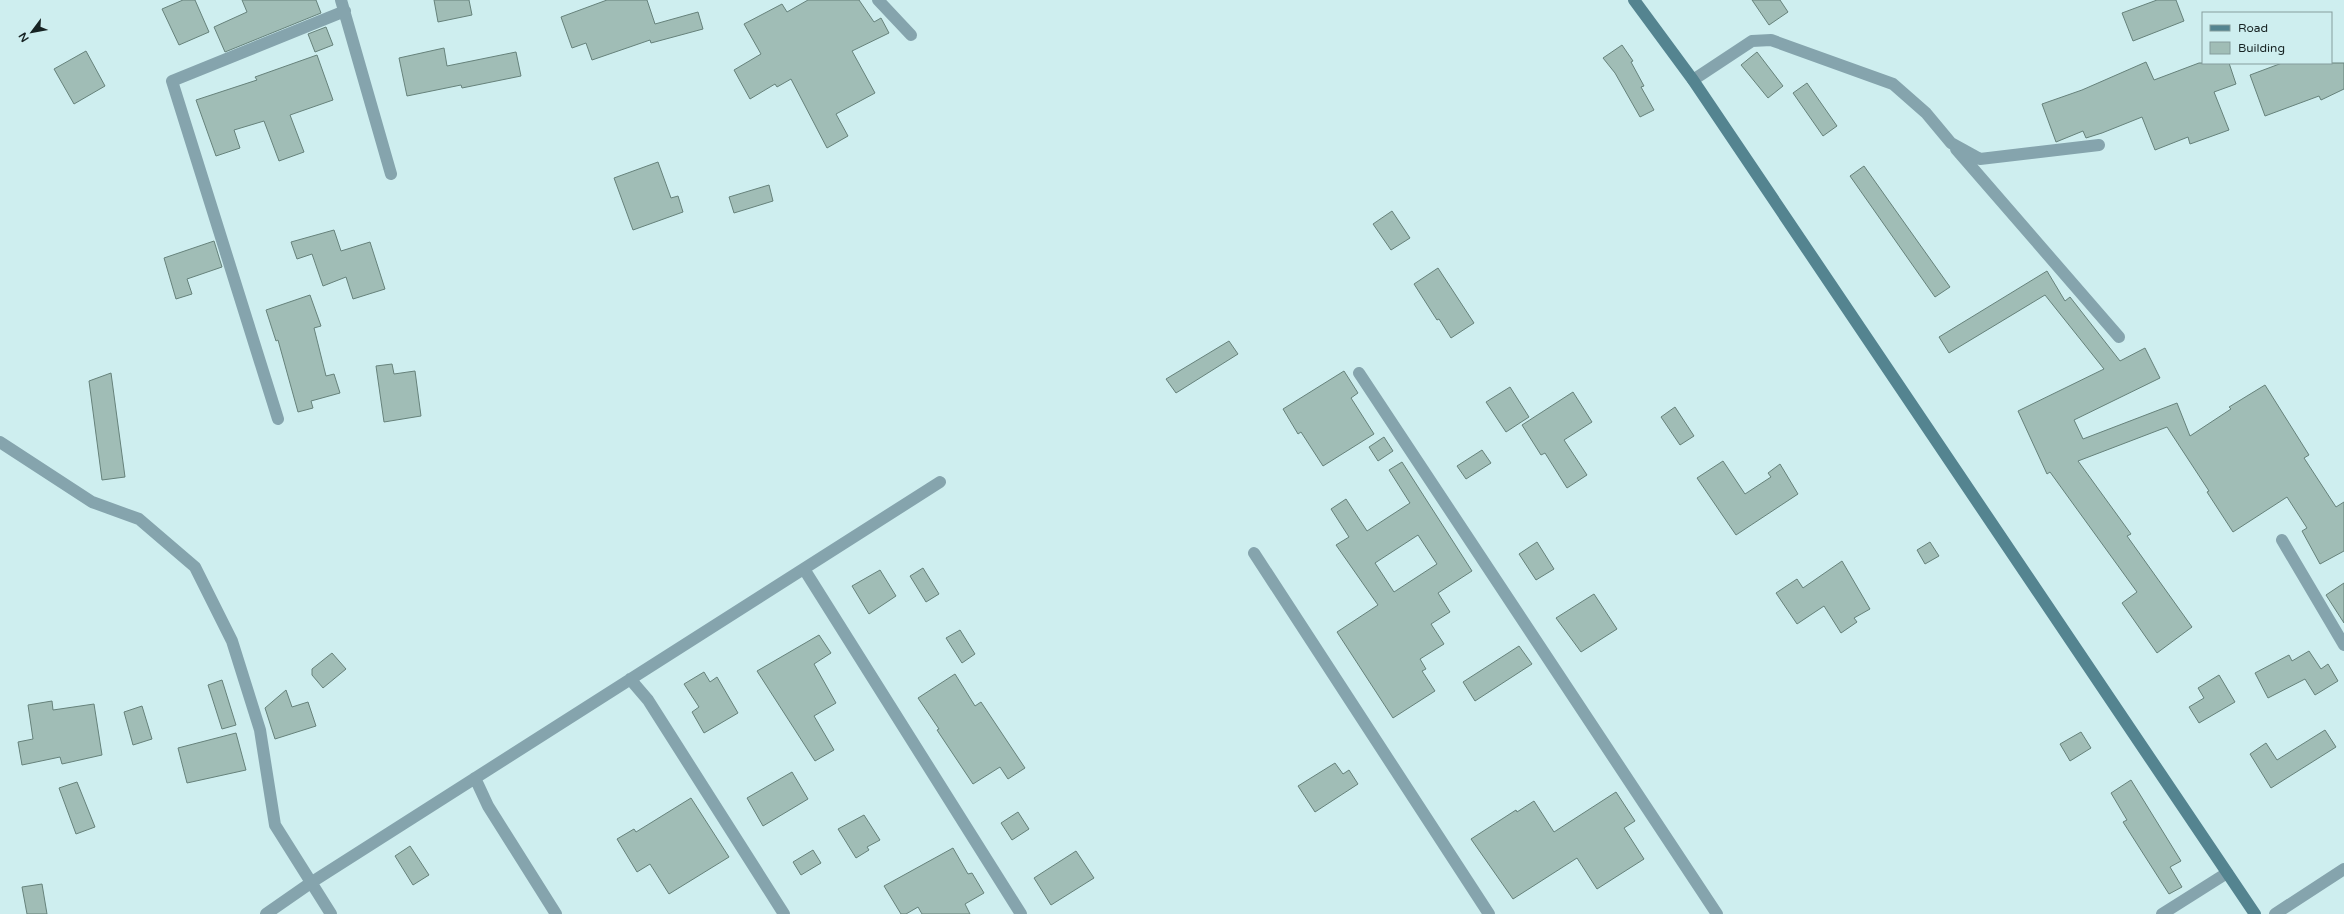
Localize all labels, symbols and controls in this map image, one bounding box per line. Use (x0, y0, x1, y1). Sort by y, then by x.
north arrow (12, 12, 52, 52)
legend (2202, 12, 2332, 64)
text: Road (2238, 21, 2268, 35)
text: N (16, 30, 32, 44)
text: Building (2238, 41, 2285, 55)

